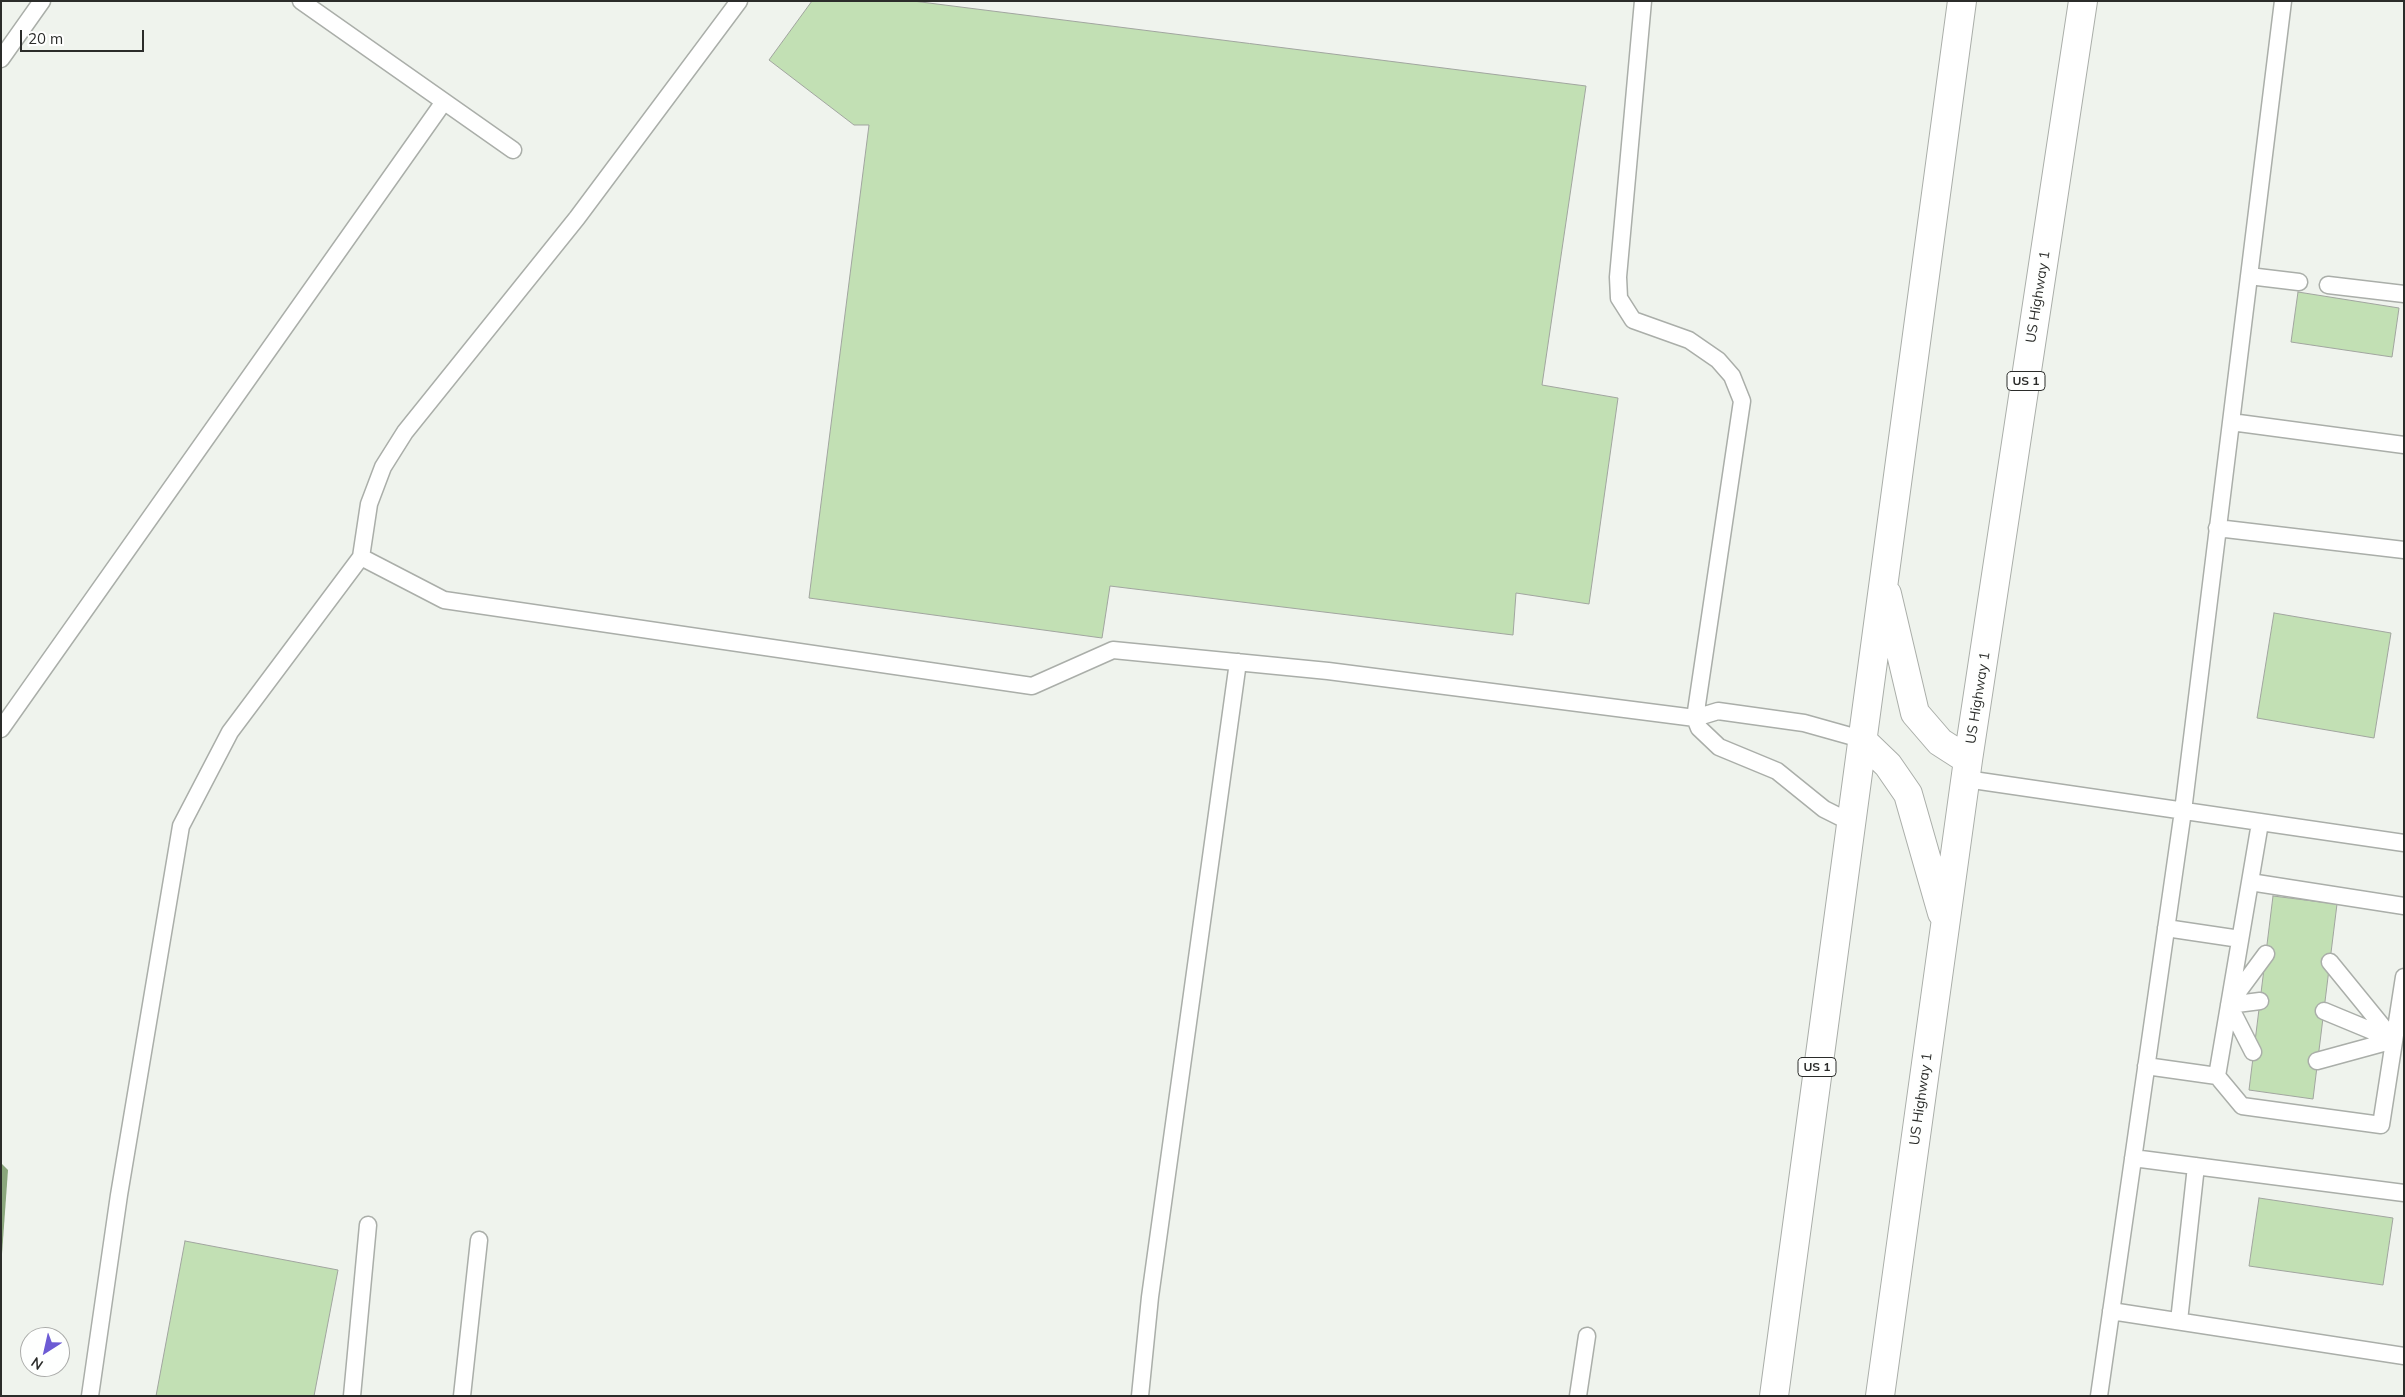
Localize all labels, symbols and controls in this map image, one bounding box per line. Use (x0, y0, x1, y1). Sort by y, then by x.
scale bar (22, 20, 146, 52)
text: 20 m (28, 29, 63, 48)
street label: US Highway 1 (2022, 250, 2054, 344)
road number: US 1 (2007, 372, 2045, 391)
street label: US Highway 1 (1962, 651, 1994, 745)
street label: US Highway 1 (1906, 1052, 1936, 1146)
road number: US 1 (1798, 1058, 1836, 1076)
north arrow (20, 1327, 70, 1377)
text: N (27, 1353, 46, 1374)

